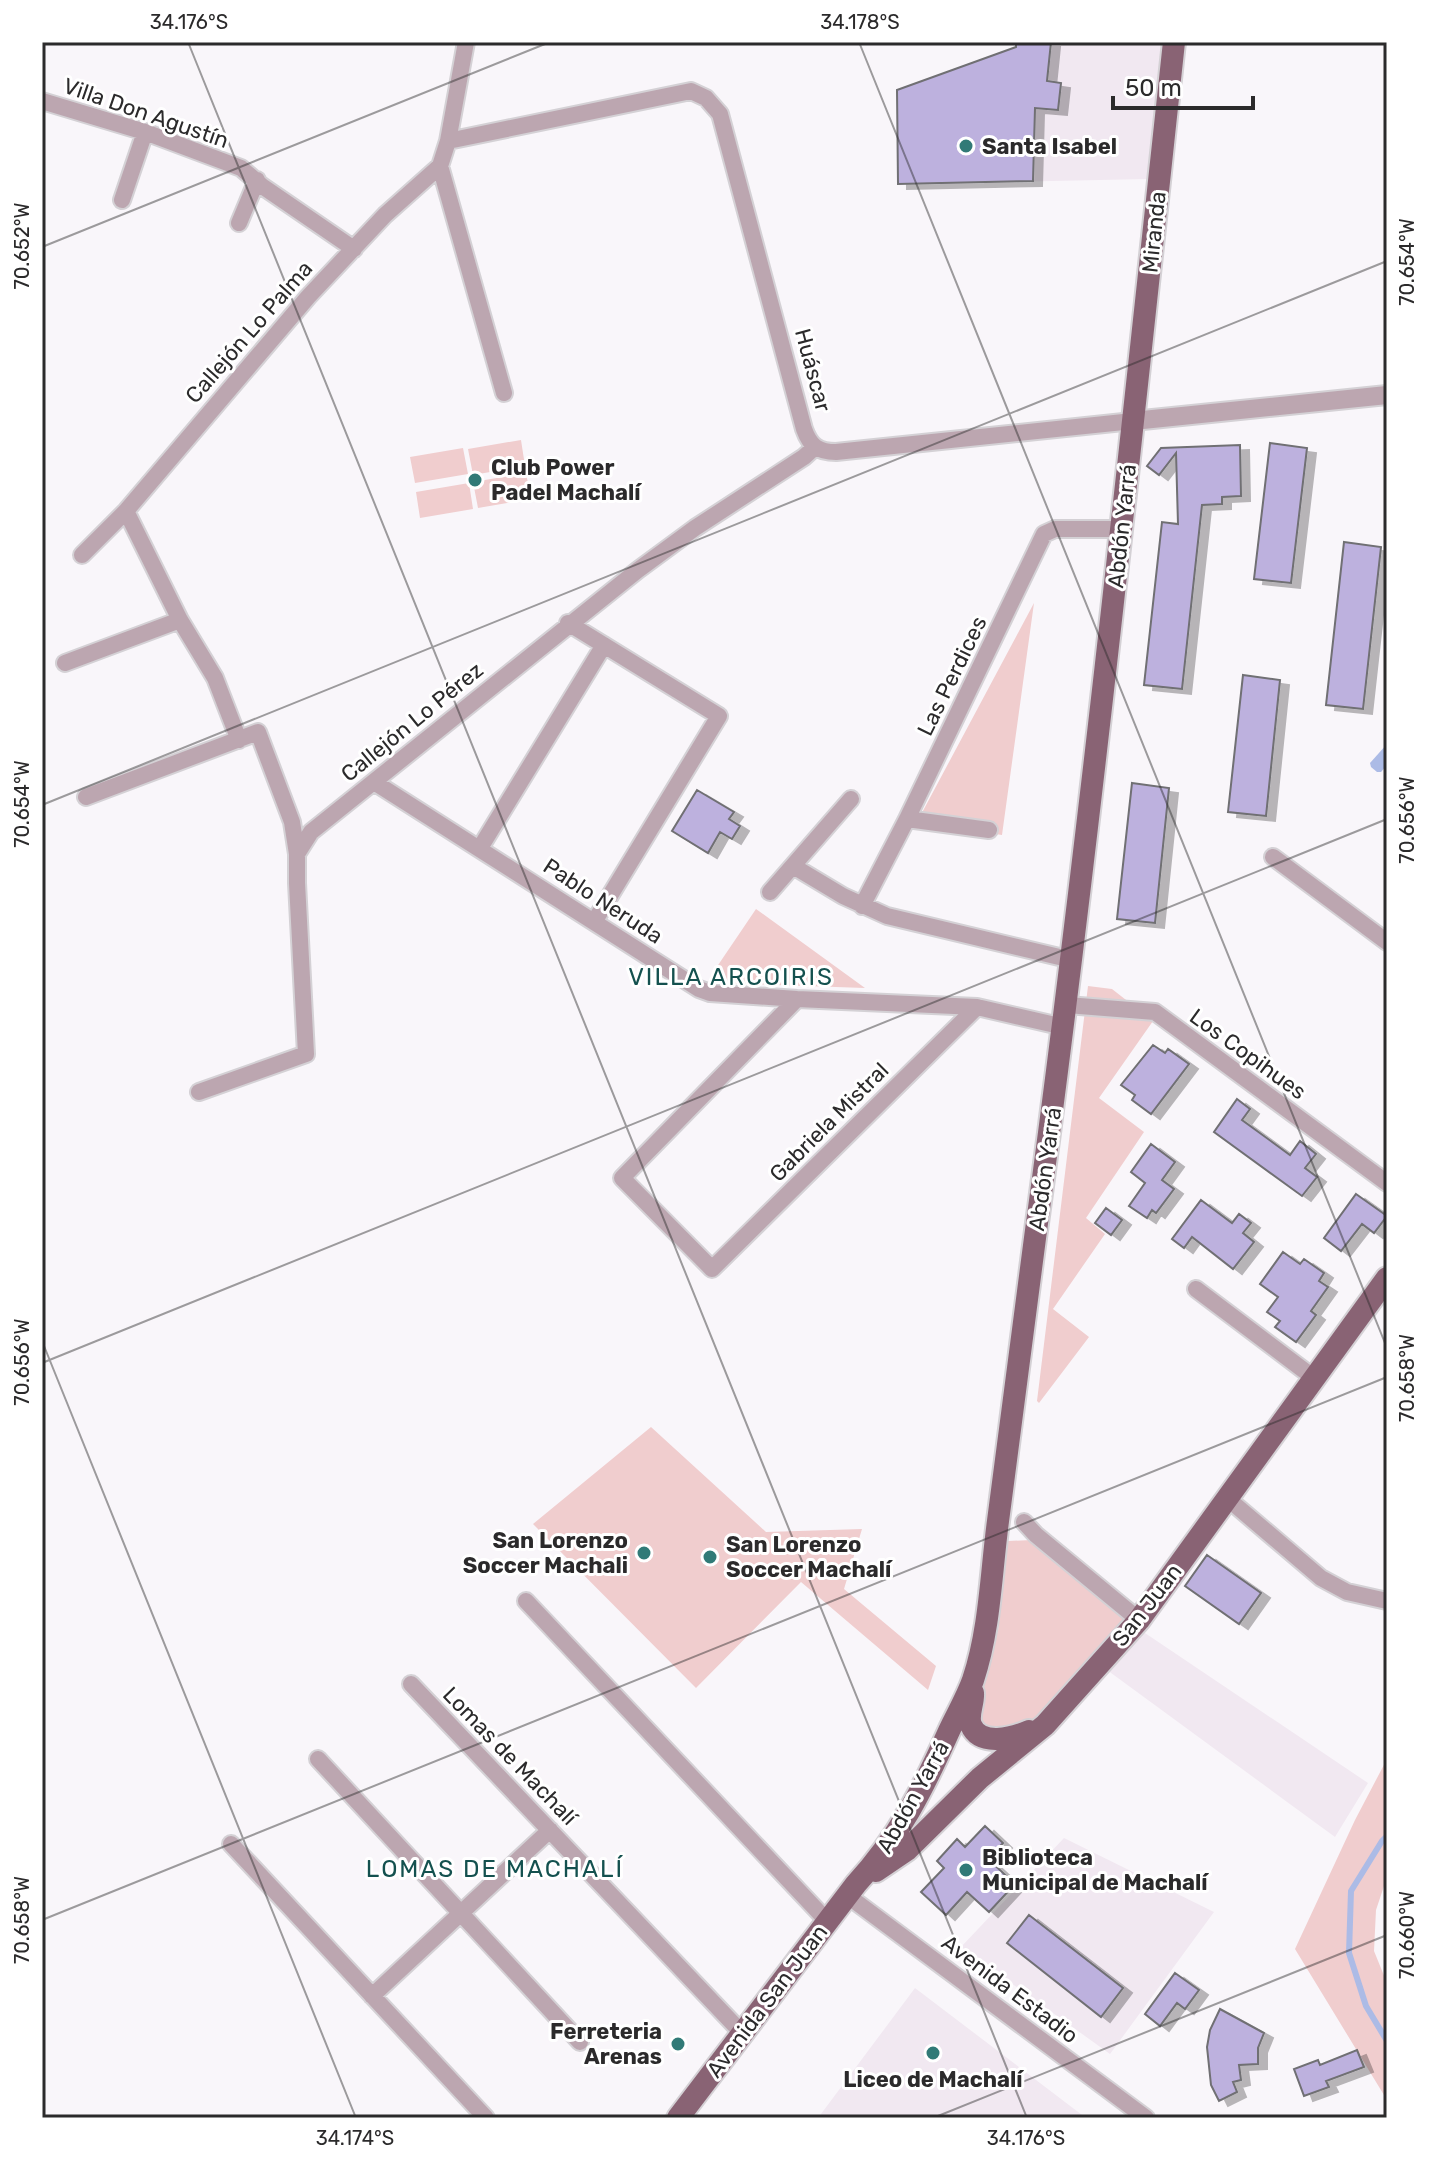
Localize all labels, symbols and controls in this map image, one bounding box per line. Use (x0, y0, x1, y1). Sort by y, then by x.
text: 34.176°S (150, 10, 228, 34)
text: 34.178°S (820, 10, 900, 34)
scale bar (1113, 60, 1253, 110)
street label: Villa Don Agustín (60, 72, 232, 154)
text: 50 m (1125, 74, 1182, 102)
place label: Santa Isabel (982, 133, 1117, 160)
marker: Santa Isabel (957, 137, 975, 155)
street label: Miranda (1136, 190, 1172, 274)
text: 70.652°W (10, 203, 34, 289)
text: 70.654°W (1395, 218, 1419, 306)
street label: Callejón Lo Palma (180, 255, 318, 409)
street label: Huáscar (789, 325, 837, 415)
place label: Club Power Padel Machalí (491, 454, 642, 506)
street label: Abdón Yarrá (1102, 463, 1142, 589)
marker: Club Power Padel Machalí (466, 471, 484, 489)
street label: Las Perdices (911, 612, 993, 740)
street label: Callejón Lo Pérez (336, 656, 488, 788)
text: 70.654°W (10, 760, 34, 848)
text: 70.656°W (1395, 776, 1419, 864)
street label: Pablo Neruda (538, 852, 668, 950)
district label: VILLA ARCOIRIS (628, 963, 834, 991)
street label: Los Copihues (1185, 1003, 1311, 1105)
street label: Gabriela Mistral (764, 1057, 894, 1187)
street label: Abdón Yarrá (1023, 1105, 1067, 1233)
text: 70.656°W (10, 1318, 34, 1406)
text: 70.658°W (1395, 1334, 1419, 1422)
place label: San Lorenzo Soccer Machali (463, 1527, 628, 1579)
place label: San Lorenzo Soccer Machalí (726, 1531, 893, 1583)
marker: San Lorenzo Soccer Machali (635, 1544, 653, 1562)
marker: San Lorenzo Soccer Machalí (701, 1548, 719, 1566)
street label: San Juan (1106, 1558, 1188, 1652)
street label: Lomas de Machalí (437, 1681, 584, 1832)
street label: Abdón Yarrá (871, 1736, 955, 1858)
place label: Biblioteca Municipal de Machalí (982, 1844, 1209, 1896)
district label: LOMAS DE MACHALÍ (366, 1855, 624, 1883)
marker: Biblioteca Municipal de Machalí (957, 1861, 975, 1879)
text: 70.658°W (10, 1876, 34, 1964)
text: 70.660°W (1395, 1891, 1419, 1979)
street label: Avenida San Juan (701, 1919, 833, 2083)
street label: Avenida Estadio (936, 1929, 1084, 2049)
place label: Ferreteria Arenas (550, 2018, 662, 2070)
marker: Ferreteria Arenas (669, 2035, 687, 2053)
marker: Liceo de Machalí (924, 2044, 942, 2062)
place label: Liceo de Machalí (843, 2066, 1024, 2093)
text: 34.174°S (316, 2126, 394, 2150)
text: 34.176°S (987, 2126, 1065, 2150)

